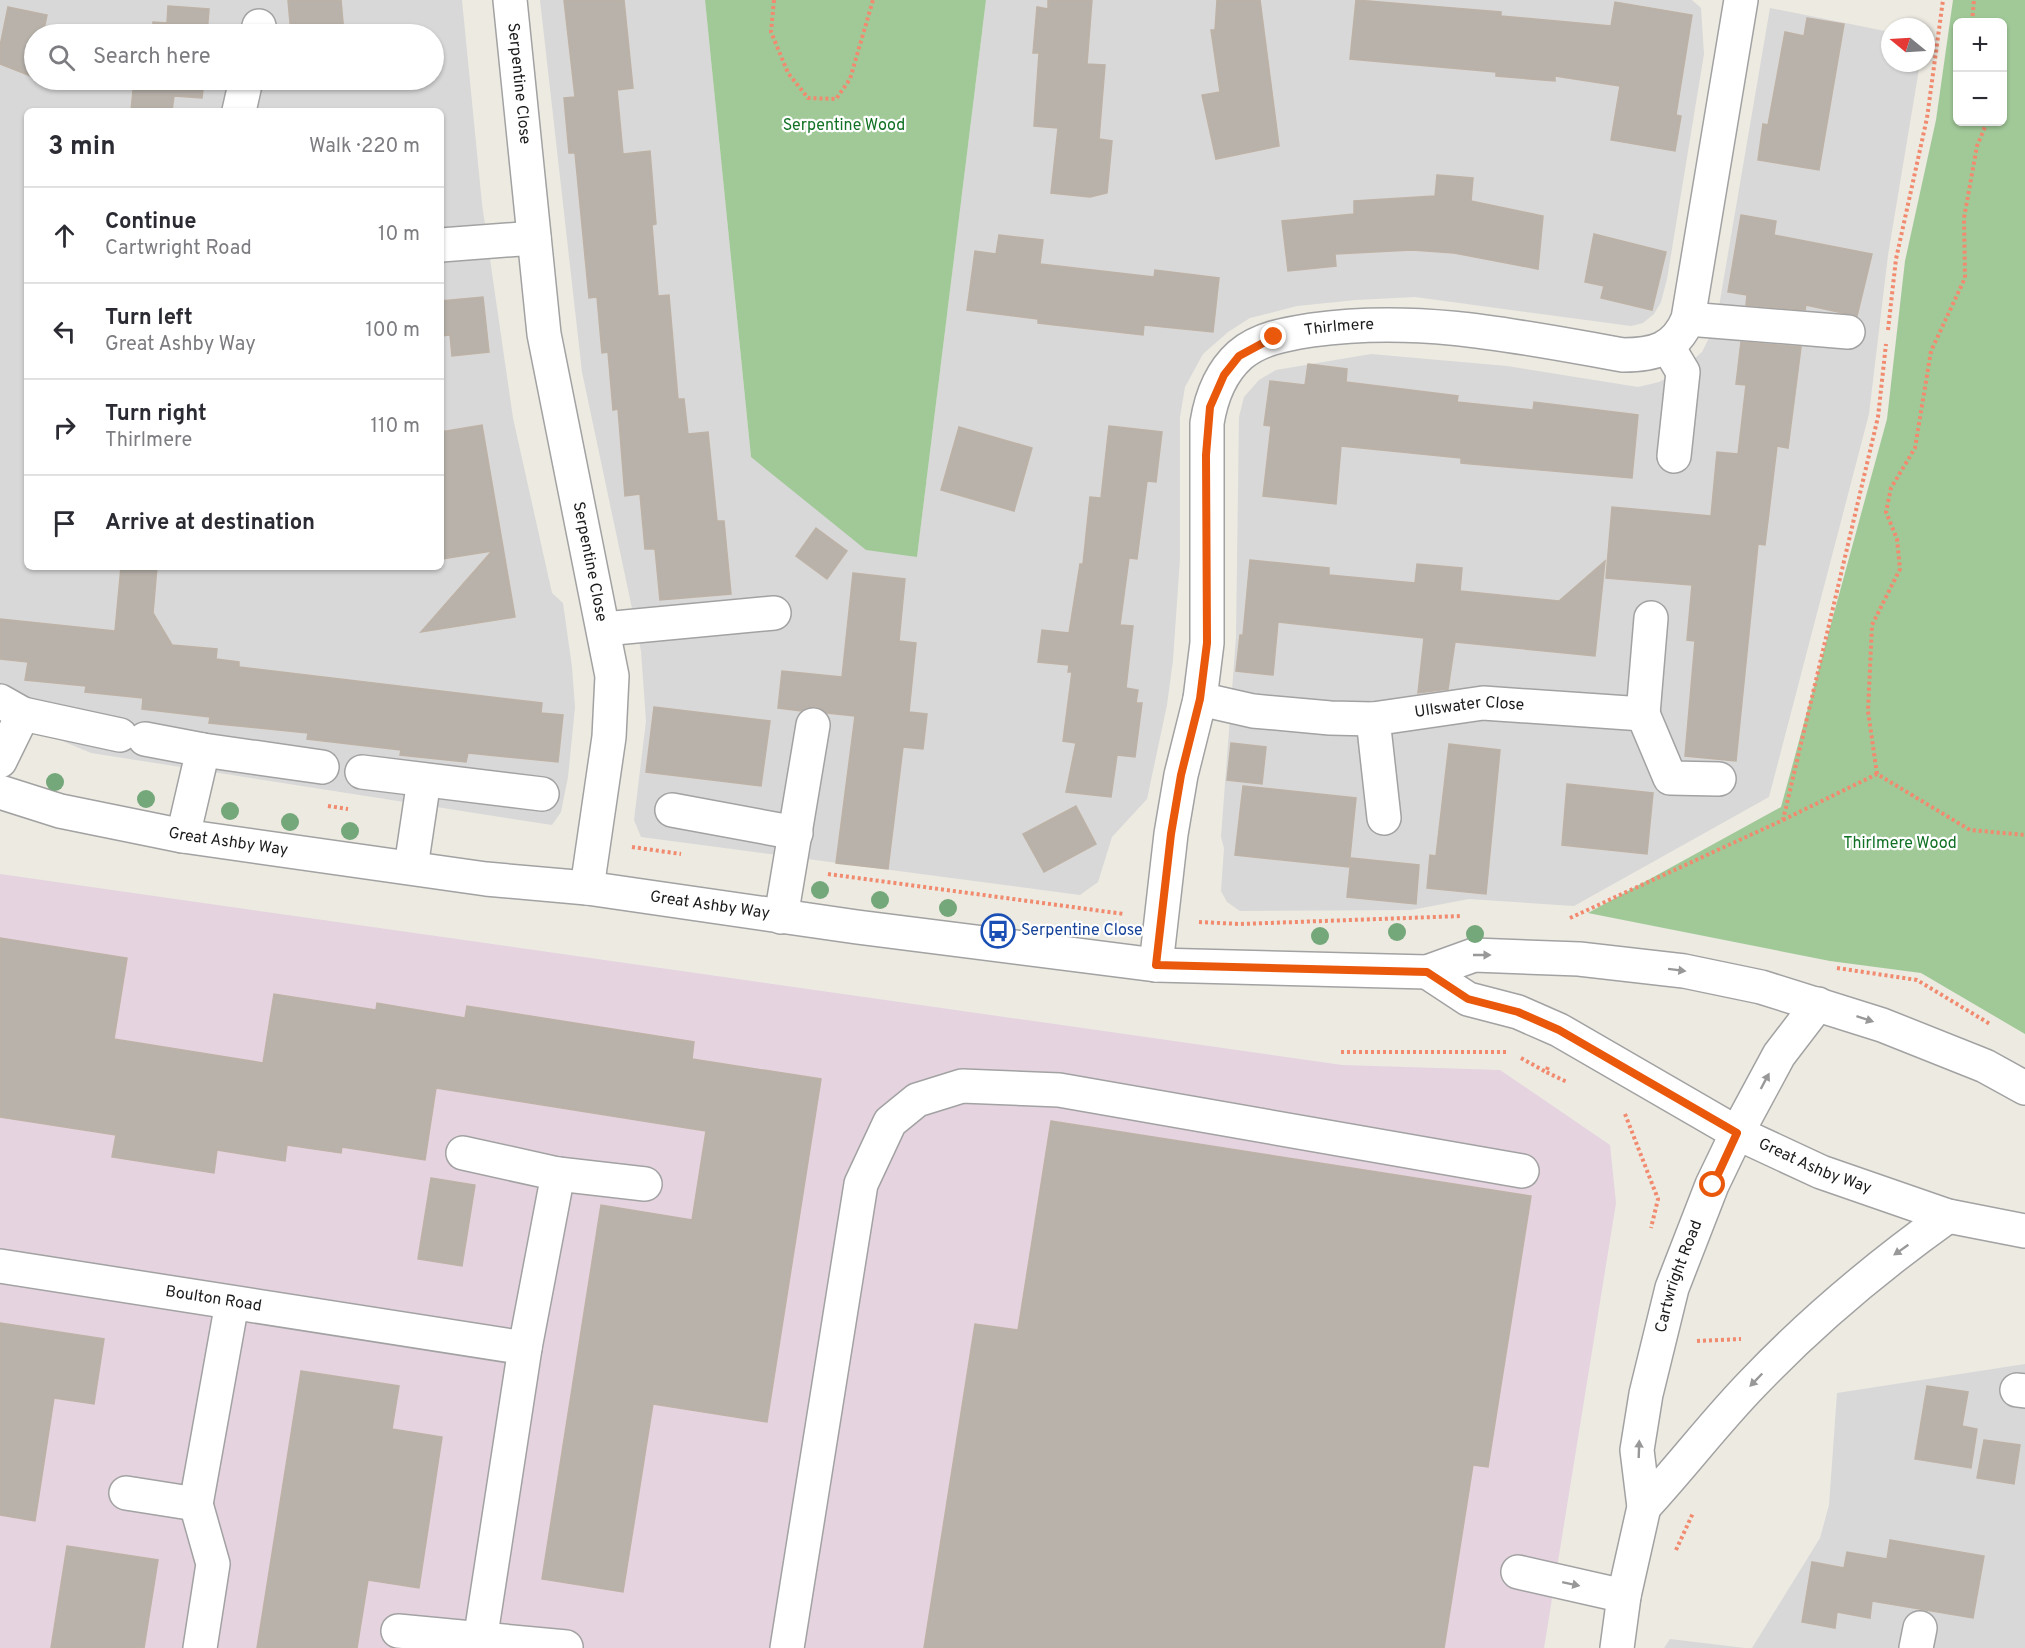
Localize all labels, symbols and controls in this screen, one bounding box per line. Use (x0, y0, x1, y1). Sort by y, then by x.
north arrow (1881, 18, 1935, 72)
map controls (1953, 18, 2007, 126)
button: + (1953, 18, 2007, 72)
street label: Serpentine Close (502, 22, 535, 145)
search box (24, 24, 444, 90)
icon: search (45, 41, 78, 74)
text: Search here (93, 44, 211, 71)
button: − (1953, 72, 2007, 126)
park label: Serpentine Wood (783, 116, 905, 136)
text: 3 min (48, 131, 116, 164)
text: Walk · 220 m (309, 134, 420, 160)
text: Continue (105, 209, 196, 236)
icon: ahead (48, 219, 81, 252)
text: 10 m (378, 222, 420, 248)
text: Cartwright Road (105, 236, 252, 262)
text: Turn left (105, 305, 193, 332)
icon: left (48, 315, 81, 348)
street label: Thirlmere (1303, 315, 1374, 341)
text: 100 m (365, 318, 420, 344)
route end (1260, 323, 1286, 349)
text: Great Ashby Way (105, 332, 256, 358)
text: Turn right (105, 401, 207, 428)
icon: right (48, 411, 81, 444)
text: 110 m (371, 414, 420, 440)
text: Thirlmere (105, 428, 192, 454)
street label: Serpentine Close (568, 500, 611, 624)
icon: arrive (48, 507, 81, 540)
text: Arrive at destination (105, 510, 315, 537)
street label: Ullswater Close (1413, 693, 1525, 723)
street label: Great Ashby Way (166, 823, 289, 861)
park label: Thirlmere Wood (1843, 834, 1957, 854)
street label: Great Ashby Way (649, 887, 771, 924)
bus stop icon: Serpentine Close (980, 913, 1016, 949)
place label: Serpentine Close (1021, 921, 1143, 941)
one-way arrow (1473, 950, 1492, 960)
one-way arrow (1667, 965, 1686, 975)
one-way arrow (1856, 1015, 1874, 1024)
one-way arrow (1760, 1072, 1770, 1089)
street label: Great Ashby Way (1755, 1134, 1874, 1199)
route start (1699, 1171, 1725, 1197)
street label: Cartwright Road (1651, 1217, 1707, 1335)
one-way arrow (1893, 1244, 1909, 1256)
street label: Boulton Road (164, 1282, 263, 1317)
one-way arrow (1749, 1373, 1763, 1387)
one-way arrow (1634, 1439, 1643, 1458)
one-way arrow (1562, 1580, 1581, 1589)

